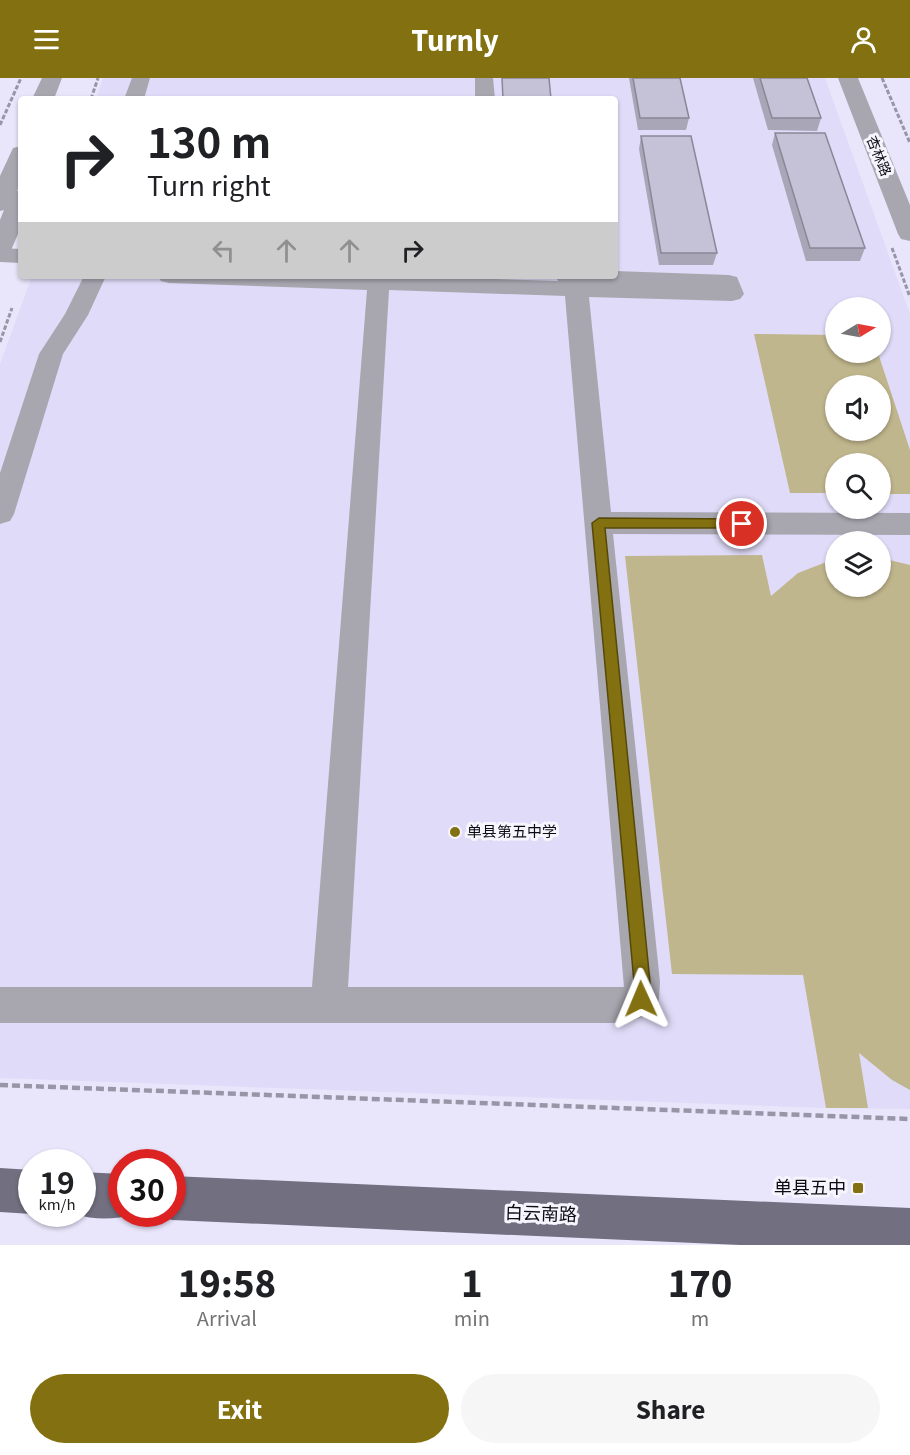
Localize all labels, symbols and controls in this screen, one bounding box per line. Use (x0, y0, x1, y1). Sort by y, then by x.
text: Turnly (411, 20, 499, 59)
icon: menu (30, 23, 63, 56)
icon: person (847, 23, 880, 56)
text: 130 m (147, 109, 271, 170)
icon: right (48, 120, 126, 198)
street label: 杏林路 (863, 132, 897, 179)
text: Turn right (147, 165, 271, 204)
icon: left (207, 234, 240, 267)
icon: ahead (270, 234, 303, 267)
icon: ahead (333, 234, 366, 267)
icon: right (396, 234, 429, 267)
north arrow (825, 297, 891, 363)
map controls (825, 297, 891, 597)
button: sound (825, 375, 891, 441)
button: search (825, 453, 891, 519)
pin (716, 498, 767, 549)
icon: arrive (725, 507, 758, 540)
button: layers (825, 531, 891, 597)
place label: 单县第五中学 (467, 820, 557, 841)
marker: 单县第五中学 (448, 825, 462, 839)
position arrow (609, 967, 673, 1031)
speed limit sign: 30 (108, 1149, 186, 1227)
text: 19 (39, 1159, 75, 1203)
place label: 单县五中 (774, 1173, 846, 1199)
marker: 单县五中 (851, 1181, 865, 1195)
text: km/h (38, 1193, 76, 1214)
street label: 白云南路 (505, 1198, 578, 1226)
text: 19:58 (178, 1255, 276, 1307)
text: 1 (461, 1255, 483, 1307)
text: 170 (668, 1255, 732, 1307)
text: Arrival (197, 1303, 257, 1332)
text: min (454, 1303, 490, 1332)
text: m (691, 1303, 709, 1332)
button: Exit (30, 1374, 449, 1443)
button: Share (461, 1374, 880, 1443)

